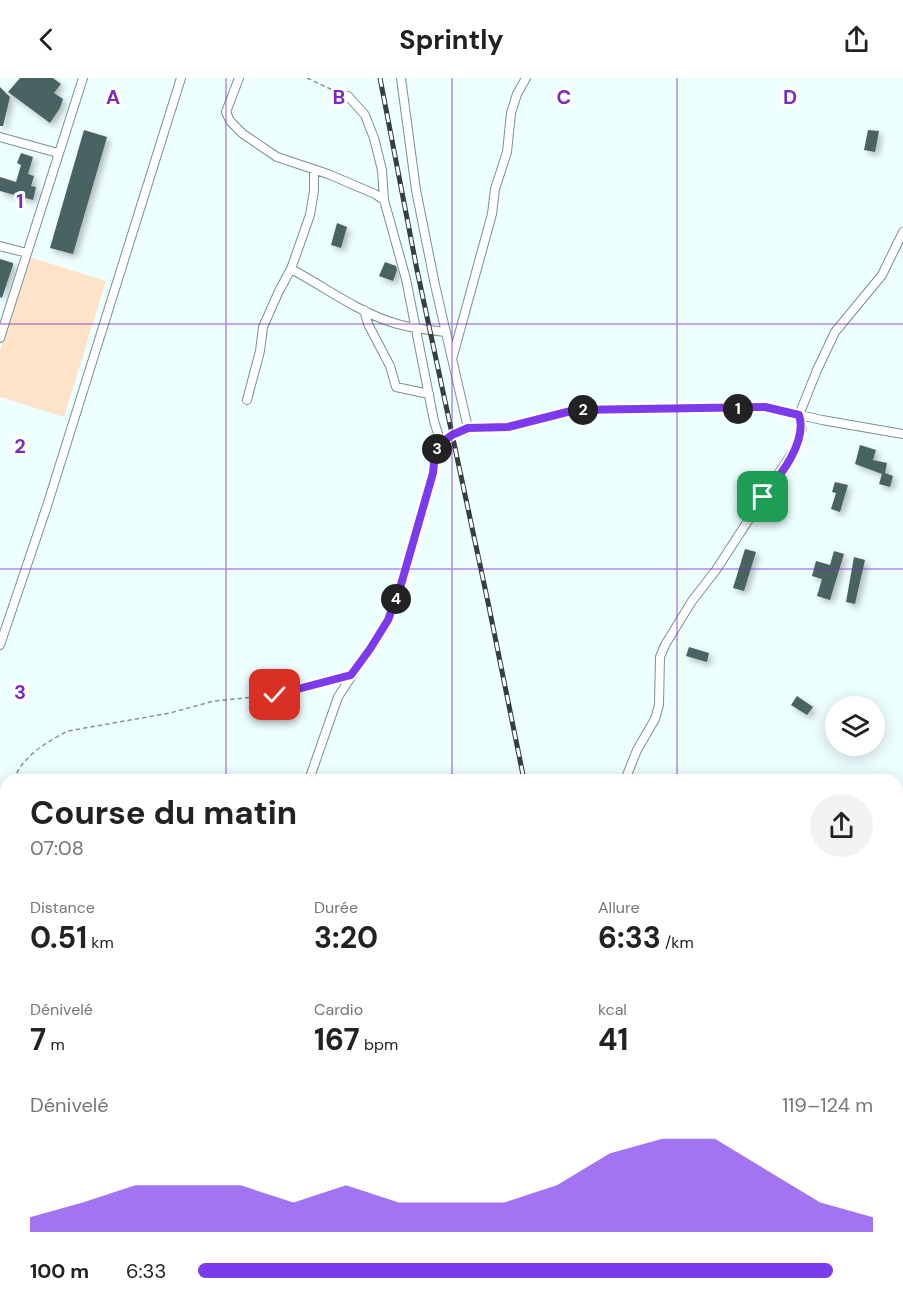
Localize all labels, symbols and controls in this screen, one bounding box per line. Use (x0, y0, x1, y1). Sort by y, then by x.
text: Sprintly (399, 22, 504, 57)
icon: back (30, 23, 63, 56)
icon: share (840, 23, 873, 56)
text: A (106, 84, 120, 110)
text: B (333, 84, 345, 110)
text: C (557, 84, 571, 110)
text: D (783, 84, 797, 110)
text: 1 (16, 188, 24, 214)
pin: 1 (723, 394, 753, 424)
pin: 2 (568, 395, 598, 425)
text: 1 (735, 398, 741, 419)
text: 2 (578, 399, 588, 420)
text: 2 (14, 433, 26, 459)
pin: 3 (422, 434, 452, 464)
text: 3 (432, 438, 442, 459)
pin (737, 471, 788, 522)
icon: arrive (746, 480, 779, 513)
pin: 4 (381, 584, 411, 614)
text: 4 (391, 588, 401, 609)
pin (249, 669, 300, 720)
icon: check (258, 678, 291, 711)
text: 3 (14, 679, 26, 705)
map controls (825, 696, 885, 756)
button: layers (825, 696, 885, 756)
text: Course du matin (30, 791, 297, 834)
button: share (810, 794, 873, 857)
text: 07:08 (30, 835, 84, 861)
text: Distance (30, 897, 95, 918)
text: Durée (314, 897, 358, 918)
text: Allure (598, 897, 640, 918)
text: 0.51 (30, 918, 87, 957)
text: 3:20 (314, 918, 378, 957)
text: 6:33 (598, 918, 661, 957)
text: km (87, 932, 114, 953)
text: /km (661, 932, 694, 953)
text: Dénivelé (30, 999, 93, 1020)
text: Cardio (314, 999, 363, 1020)
text: kcal (598, 999, 627, 1020)
text: 7 (30, 1020, 46, 1059)
text: 167 (314, 1020, 360, 1059)
text: 41 (598, 1020, 628, 1059)
text: m (46, 1034, 65, 1055)
text: bpm (360, 1034, 398, 1055)
text: Dénivelé (30, 1092, 109, 1118)
text: 119–124 m (782, 1092, 873, 1118)
text: 100 m (30, 1258, 89, 1284)
text: 6:33 (126, 1258, 166, 1284)

